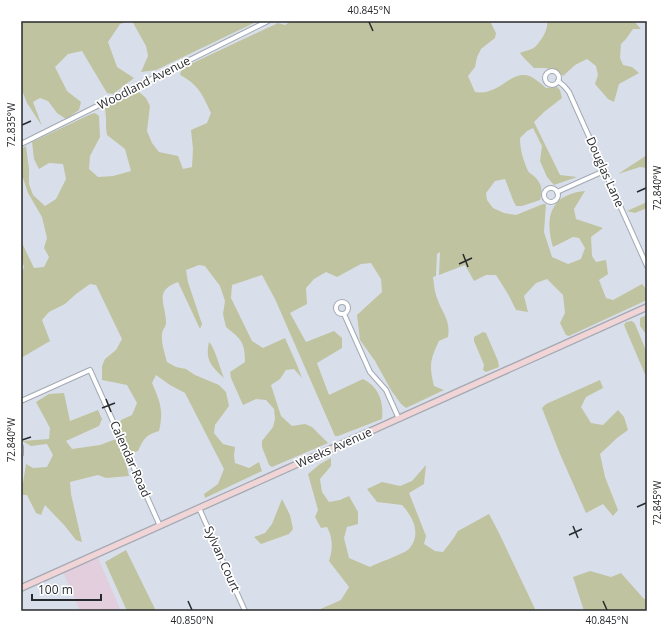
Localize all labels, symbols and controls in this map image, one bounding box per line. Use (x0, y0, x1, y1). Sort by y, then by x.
text: 40.845°N (347, 3, 391, 17)
street label: Woodland Avenue (94, 52, 193, 113)
text: 72.835°W (4, 102, 18, 147)
street label: Douglas Lane (582, 134, 629, 210)
text: 72.840°W (650, 165, 664, 210)
text: 72.840°W (4, 417, 18, 462)
street label: Calendar Road (106, 418, 155, 500)
street label: Weeks Avenue (293, 423, 375, 472)
text: 72.845°W (650, 480, 664, 525)
street label: Sylvan Court (200, 523, 244, 594)
scale bar (32, 576, 101, 602)
text: 100 m (38, 581, 73, 598)
text: 40.850°N (170, 613, 214, 627)
text: 40.845°N (585, 613, 629, 627)

